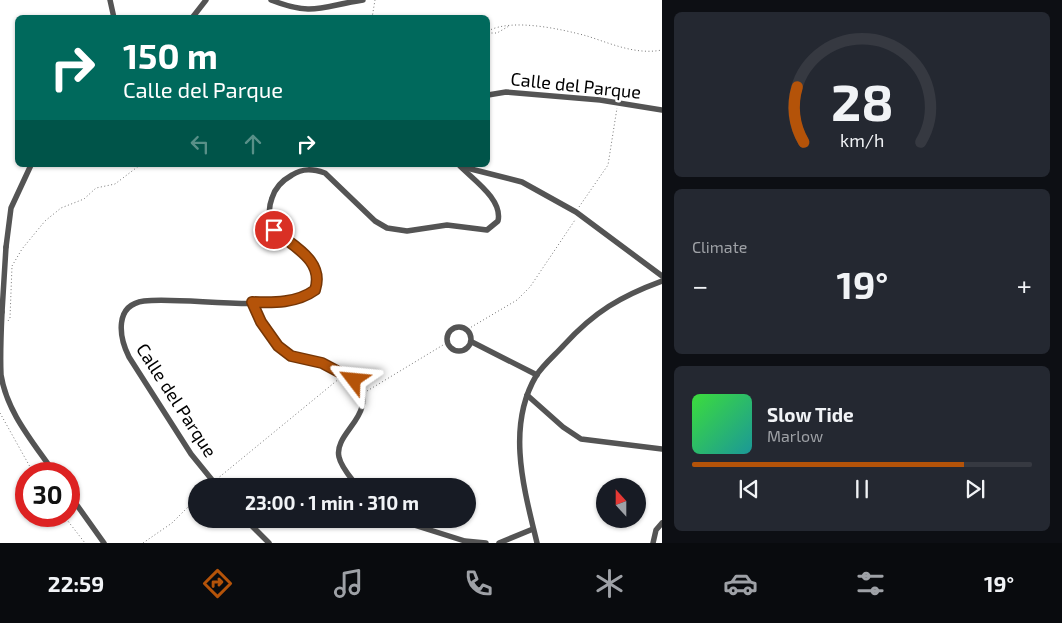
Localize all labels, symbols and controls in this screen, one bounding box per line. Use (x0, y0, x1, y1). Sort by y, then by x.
text: 150 m (123, 34, 218, 76)
icon: right (40, 35, 105, 100)
street label: Calle del Parque (510, 67, 642, 103)
text: 28 (831, 69, 893, 131)
text: Calle del Parque (123, 76, 283, 102)
text: km/h (840, 129, 884, 151)
icon: left (186, 130, 214, 158)
icon: ahead (239, 130, 267, 158)
icon: right (292, 130, 320, 158)
pin (253, 209, 295, 251)
icon: arrive (260, 216, 288, 244)
text: Climate (692, 237, 747, 256)
text: 19° (837, 261, 888, 307)
text: − (692, 268, 708, 302)
text: + (1017, 268, 1032, 302)
street label: Calle del Parque (132, 339, 222, 461)
position arrow (327, 353, 379, 405)
text: Slow Tide (767, 403, 854, 426)
text: Marlow (767, 426, 823, 445)
speed limit sign: 30 (15, 462, 80, 527)
icon: previous (735, 475, 763, 503)
icon: pause (848, 475, 876, 503)
icon: next (961, 475, 989, 503)
north arrow (596, 478, 646, 528)
map controls (596, 478, 646, 528)
text: 23:00 · 1 min · 310 m (245, 491, 419, 514)
icon: directions (200, 566, 235, 601)
icon: music (331, 566, 366, 601)
icon: phone (461, 566, 496, 601)
icon: climate (592, 566, 627, 601)
icon: car (723, 566, 758, 601)
icon: filters (853, 566, 888, 601)
text: 22:59 (48, 570, 104, 596)
text: 19° (984, 570, 1014, 596)

